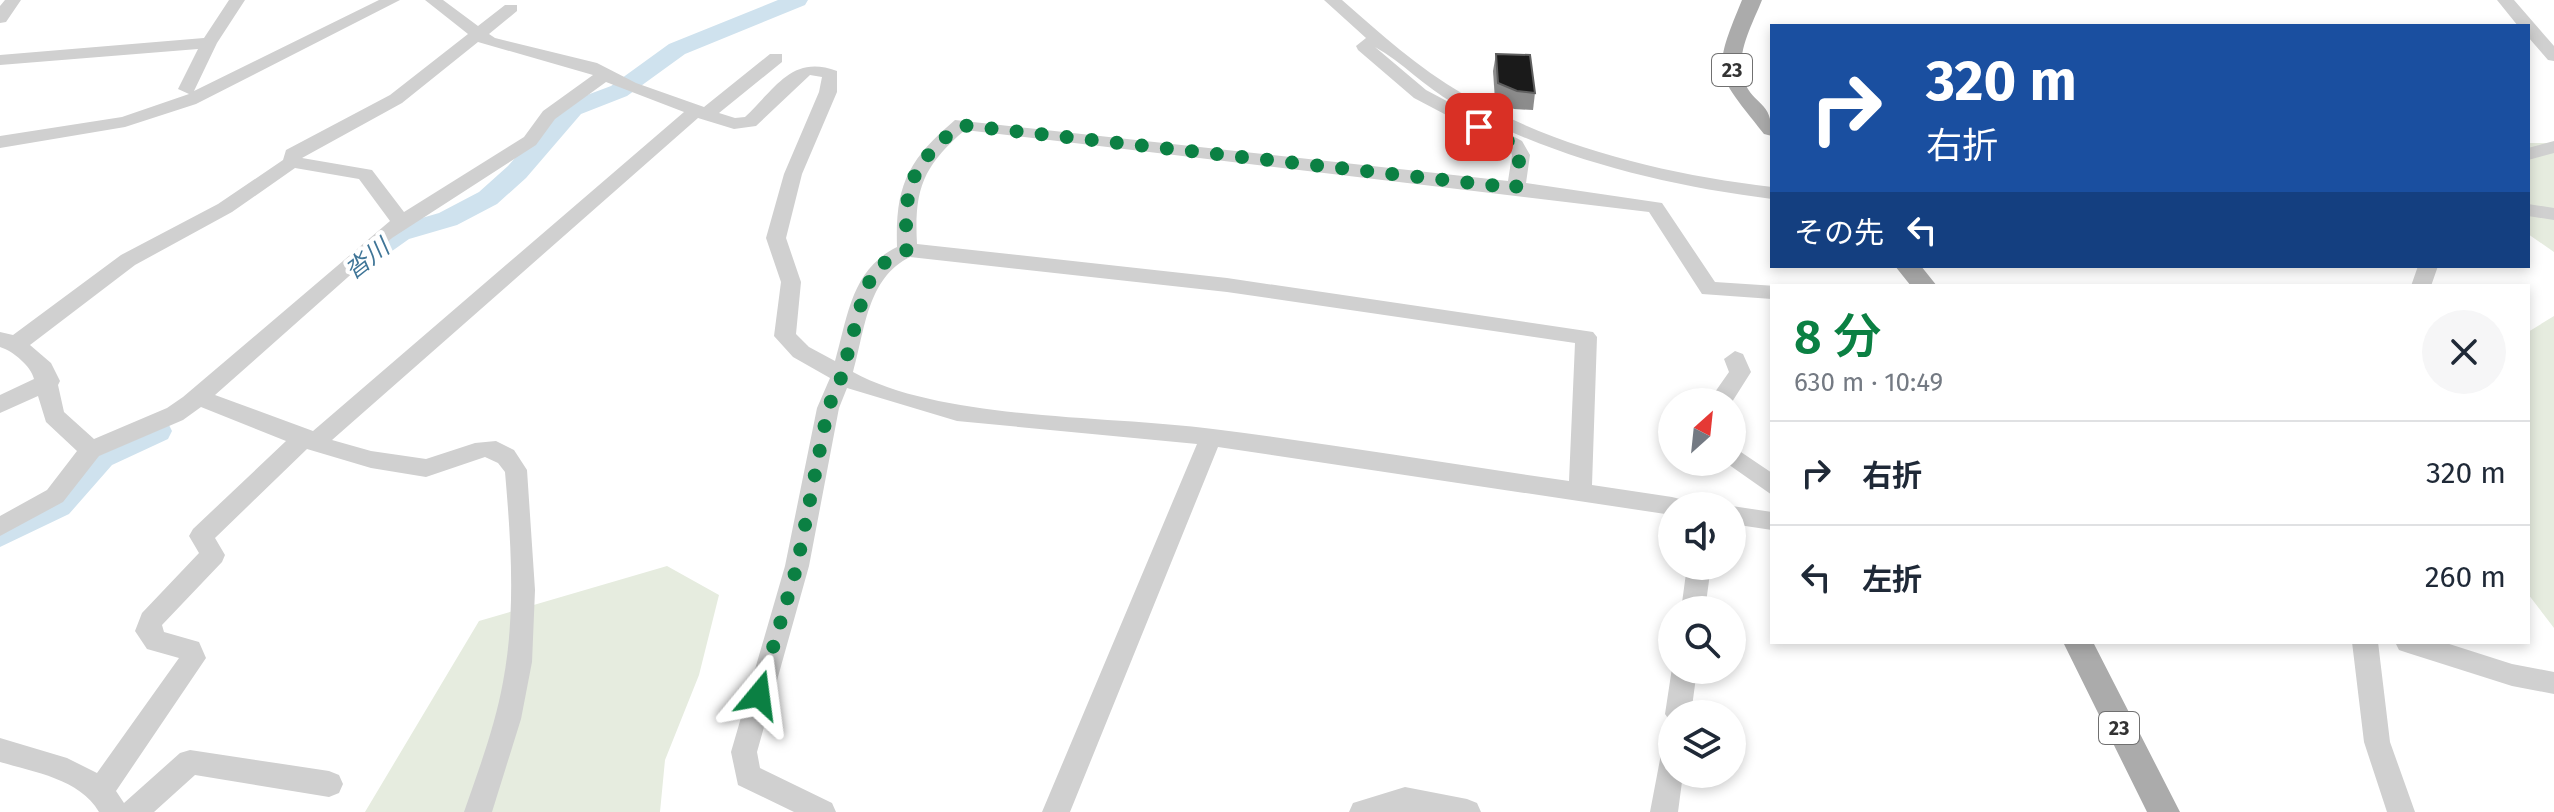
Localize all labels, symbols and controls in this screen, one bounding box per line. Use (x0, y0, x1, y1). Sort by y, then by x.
text: 320 m (1926, 48, 2077, 115)
road number: 23 (1712, 54, 1752, 86)
icon: right (1794, 56, 1898, 160)
pin (1445, 93, 1513, 161)
icon: arrive (1457, 105, 1501, 149)
text: 右折 (1926, 124, 1998, 168)
icon: left (1900, 208, 1944, 252)
text: その先 (1794, 215, 1884, 251)
water label: 沓川 (339, 231, 397, 285)
text: 8 分 (1794, 308, 1881, 366)
button: close (2422, 310, 2506, 394)
text: 630 m · 10:49 (1794, 367, 1943, 398)
north arrow (1658, 388, 1746, 476)
map controls (1658, 388, 1746, 788)
icon: right (1794, 451, 1838, 495)
text: 320 m (2426, 455, 2506, 491)
text: 右折 (1862, 458, 1922, 494)
button: sound (1658, 492, 1746, 580)
icon: left (1794, 555, 1838, 599)
text: 260 m (2425, 559, 2506, 595)
text: 左折 (1862, 562, 1922, 598)
button: search (1658, 596, 1746, 684)
position arrow (717, 653, 801, 737)
button: layers (1658, 700, 1746, 788)
road number: 23 (2099, 712, 2139, 744)

